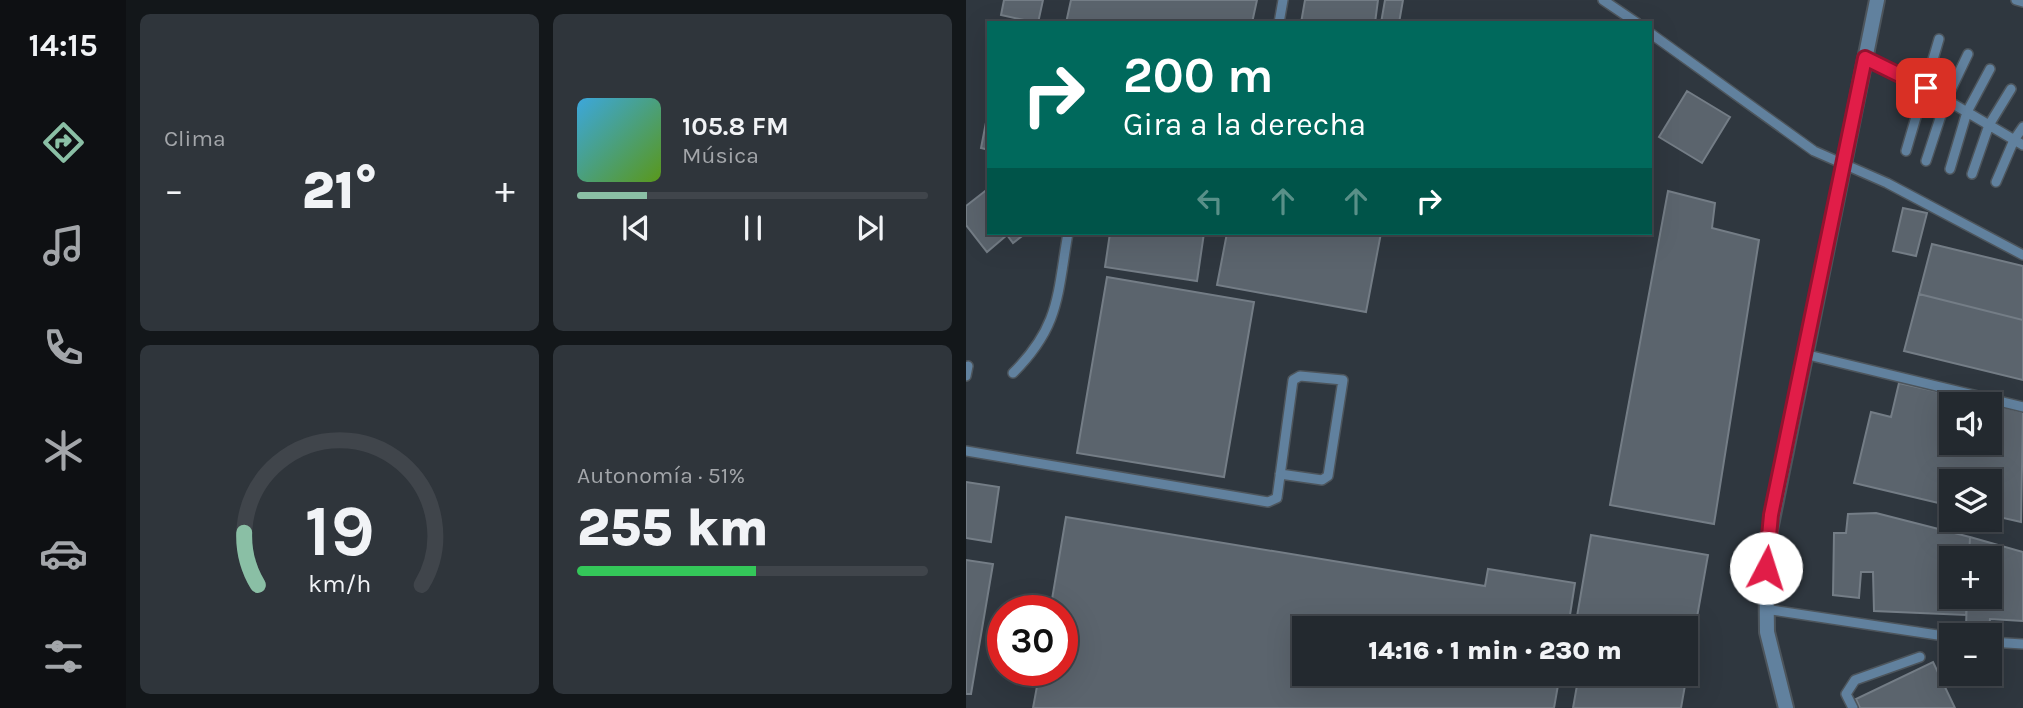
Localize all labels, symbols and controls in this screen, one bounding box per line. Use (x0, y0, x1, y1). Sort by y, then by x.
text: 14:15 (28, 27, 98, 64)
text: 200 m (1123, 47, 1274, 104)
icon: right (1008, 49, 1099, 140)
pin (1896, 58, 1956, 118)
icon: arrive (1907, 69, 1945, 107)
text: Gira a la derecha (1123, 106, 1366, 143)
text: 105.8 FM (682, 111, 789, 142)
icon: directions (39, 118, 88, 167)
text: Clima (164, 125, 226, 152)
text: Música (682, 142, 759, 169)
text: 21° (302, 160, 377, 221)
text: − (164, 168, 184, 213)
text: + (495, 168, 515, 213)
icon: left (1191, 182, 1229, 220)
icon: ahead (1264, 182, 1302, 220)
icon: ahead (1337, 182, 1375, 220)
icon: right (1410, 182, 1448, 220)
icon: previous (617, 209, 655, 247)
icon: pause (734, 209, 772, 247)
icon: next (851, 209, 889, 247)
icon: music (39, 221, 88, 270)
icon: phone (39, 323, 88, 372)
map controls (1939, 392, 2002, 686)
button: sound (1939, 392, 2002, 455)
icon: climate (39, 426, 88, 475)
text: Autonomía · 51% (577, 462, 745, 489)
button: layers (1939, 469, 2002, 532)
text: 19 (304, 489, 375, 574)
text: 255 km (577, 497, 769, 558)
icon: car (39, 529, 88, 578)
position arrow (1729, 531, 1803, 605)
button: + (1939, 546, 2002, 609)
text: km/h (308, 569, 371, 598)
speed limit sign: 30 (987, 595, 1078, 686)
button: − (1939, 623, 2002, 686)
icon: filters (39, 632, 88, 681)
text: 14:16 · 1 min · 230 m (1368, 635, 1622, 666)

